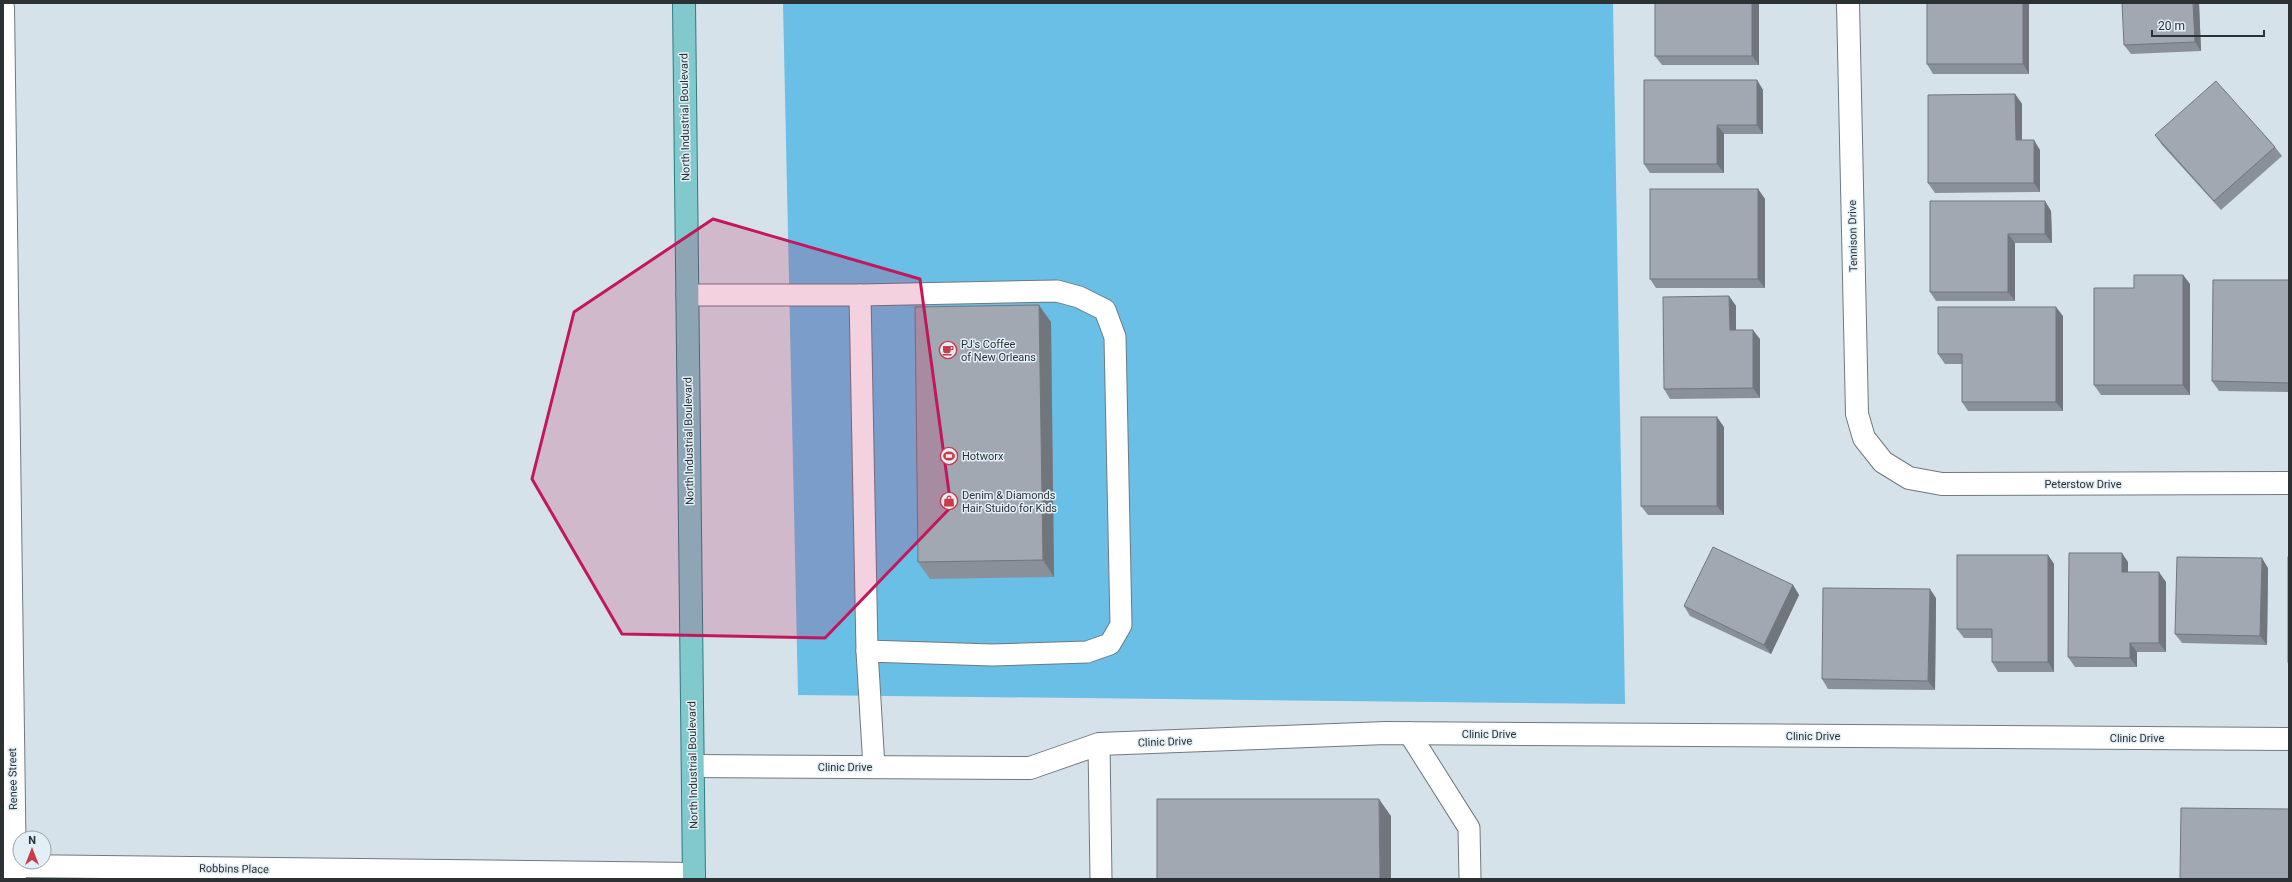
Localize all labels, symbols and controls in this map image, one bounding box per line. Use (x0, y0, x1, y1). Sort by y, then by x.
scale bar (2152, 12, 2264, 38)
text: 20 m (2158, 19, 2185, 33)
street label: North Industrial Boulevard (677, 53, 693, 181)
street label: Tennison Drive (1846, 200, 1860, 272)
place label: PJ's Coffee of New Orleans (961, 338, 1036, 364)
cafe icon: PJ's Coffee of New Orleans (938, 340, 958, 360)
street label: North Industrial Boulevard (681, 377, 697, 505)
sports icon: Hotworx (939, 446, 959, 466)
place label: Hotworx (962, 450, 1004, 463)
street label: Peterstow Drive (2044, 478, 2122, 491)
place label: Denim & Diamonds Hair Stuido for Kids (962, 489, 1057, 515)
shop icon: Denim & Diamonds Hair Stuido for Kids (939, 491, 959, 511)
street label: North Industrial Boulevard (685, 701, 701, 829)
street label: Clinic Drive (1462, 728, 1516, 741)
street label: Clinic Drive (1786, 730, 1840, 743)
street label: Clinic Drive (2110, 732, 2164, 745)
street label: Clinic Drive (1138, 735, 1193, 749)
street label: Renee Street (6, 747, 20, 810)
street label: Clinic Drive (818, 761, 872, 774)
north arrow (12, 830, 52, 870)
text: N (28, 834, 36, 847)
street label: Robbins Place (199, 862, 269, 876)

